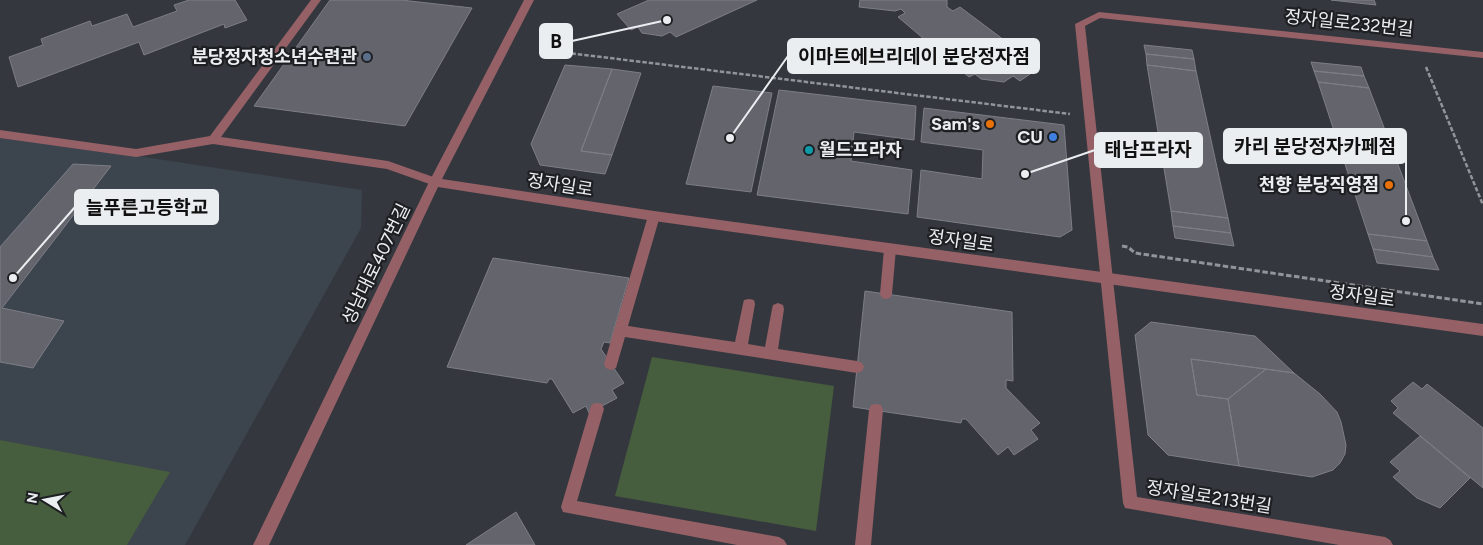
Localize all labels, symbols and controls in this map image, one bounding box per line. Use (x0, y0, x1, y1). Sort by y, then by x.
street label: 정자일로232번길 (1284, 5, 1414, 41)
callout: B (540, 24, 572, 58)
text: B (550, 30, 562, 53)
callout: 이마트에브리데이 분당정자점 (788, 39, 1039, 73)
text: 이마트에브리데이 분당정자점 (798, 45, 1030, 68)
place label: 분당정자청소년수련관 (191, 46, 357, 68)
marker: 분당정자청소년수련관 (361, 51, 373, 63)
place label: Sam's (931, 113, 981, 135)
marker: Sam's (984, 118, 996, 130)
place label: CU (1017, 126, 1043, 148)
callout: 카리 분당정자카페점 (1224, 129, 1406, 163)
marker: CU (1047, 131, 1059, 143)
callout: 태남프라자 (1095, 133, 1202, 167)
text: 카리 분당정자카페점 (1234, 135, 1396, 158)
text: 태남프라자 (1104, 138, 1192, 161)
place label: 월드프라자 (819, 139, 902, 161)
marker: 월드프라자 (803, 144, 815, 156)
street label: 정자일로 (526, 169, 594, 201)
place label: 천향 분당직영점 (1259, 174, 1379, 196)
marker: 천향 분당직영점 (1383, 179, 1395, 191)
callout: 늘푸른고등학교 (75, 190, 218, 224)
text: 늘푸른고등학교 (86, 196, 208, 219)
street label: 성남대로407번길 (337, 200, 415, 328)
street label: 정자일로 (927, 225, 995, 257)
street label: 정자일로 (1328, 280, 1396, 312)
north arrow (20, 475, 70, 525)
street label: 정자일로213번길 (1145, 476, 1273, 518)
text: N (23, 491, 42, 505)

